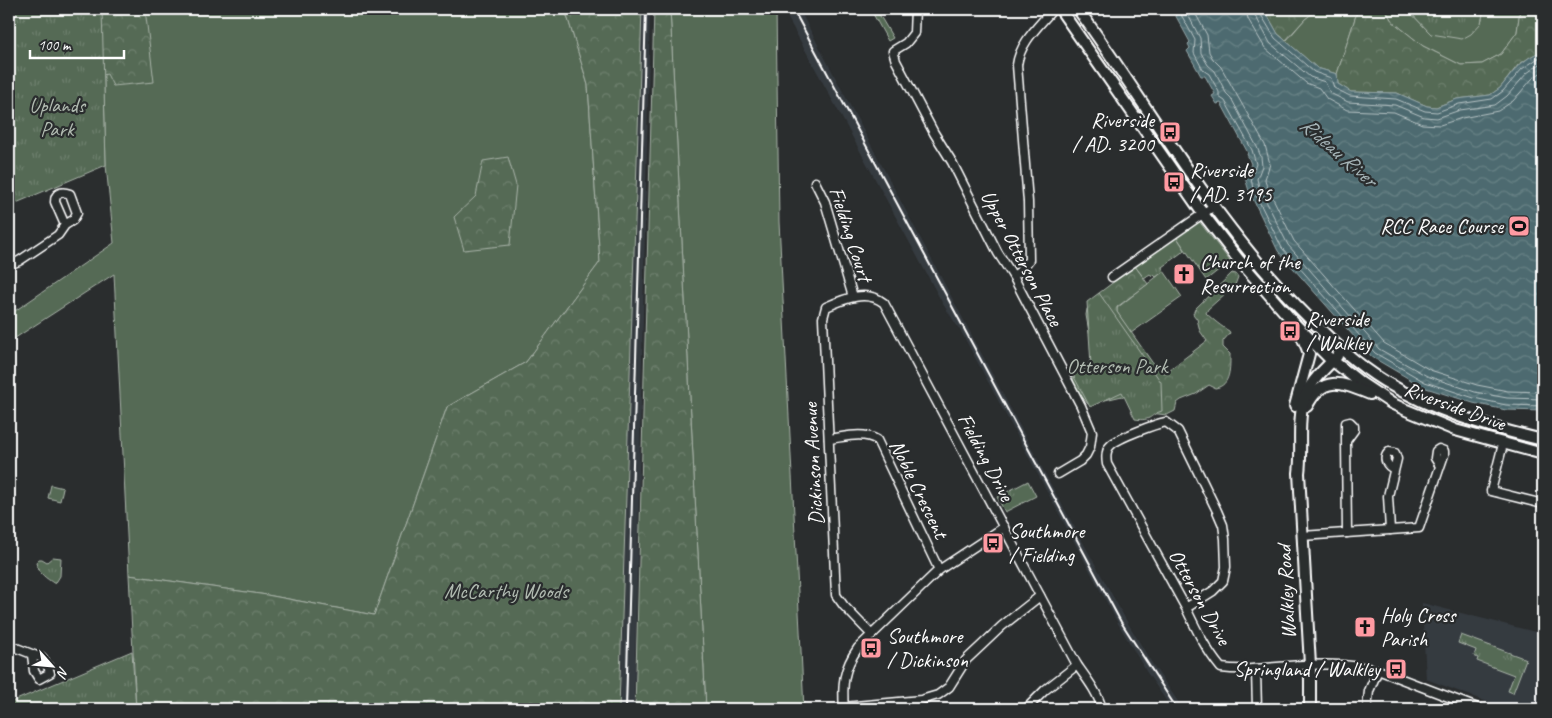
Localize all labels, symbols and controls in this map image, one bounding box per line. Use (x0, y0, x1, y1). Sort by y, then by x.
scale bar (30, 28, 124, 60)
text: 100 m (38, 36, 72, 55)
park label: Uplands Park (29, 92, 87, 142)
place label: Riverside / AD. 3200 (1072, 107, 1156, 157)
water label: Rideau River (1294, 111, 1385, 195)
bus stop icon: Riverside / AD. 3200 (1158, 120, 1182, 144)
place label: Riverside / AD. 3195 (1190, 157, 1273, 207)
bus stop icon: Riverside / AD. 3195 (1162, 170, 1186, 194)
street label: Fielding Court (824, 183, 879, 287)
street label: Upper Otterson Place (975, 186, 1069, 331)
place label: RCC Race Course (1380, 213, 1504, 239)
sports icon: RCC Race Course (1507, 214, 1531, 238)
place label: Church of the Resurrection (1200, 249, 1301, 299)
church icon: Church of the Resurrection (1172, 262, 1196, 286)
place label: Riverside / Walkley (1306, 306, 1373, 356)
bus stop icon: Riverside / Walkley (1278, 319, 1302, 343)
park label: Otterson Park (1067, 353, 1170, 379)
street label: Riverside Drive (1401, 376, 1510, 437)
street label: Dickinson Avenue (797, 401, 829, 526)
street label: Fielding Drive (952, 409, 1020, 506)
street label: Noble Crescent (884, 435, 955, 545)
place label: Southmore / Fielding (1009, 518, 1086, 568)
bus stop icon: Southmore / Fielding (981, 531, 1005, 555)
street label: Walkley Road (1270, 541, 1301, 640)
street label: Otterson Drive (1163, 544, 1238, 651)
park label: McCarthy Woods (444, 578, 570, 604)
place label: Holy Cross Parish (1381, 602, 1457, 652)
church icon: Holy Cross Parish (1353, 615, 1377, 639)
place label: Southmore / Dickinson (887, 623, 968, 673)
bus stop icon: Southmore / Dickinson (859, 636, 883, 660)
north arrow (28, 640, 78, 690)
place label: Springland / Walkley (1234, 656, 1382, 682)
bus stop icon: Springland / Walkley (1384, 657, 1408, 681)
text: N (53, 664, 73, 681)

